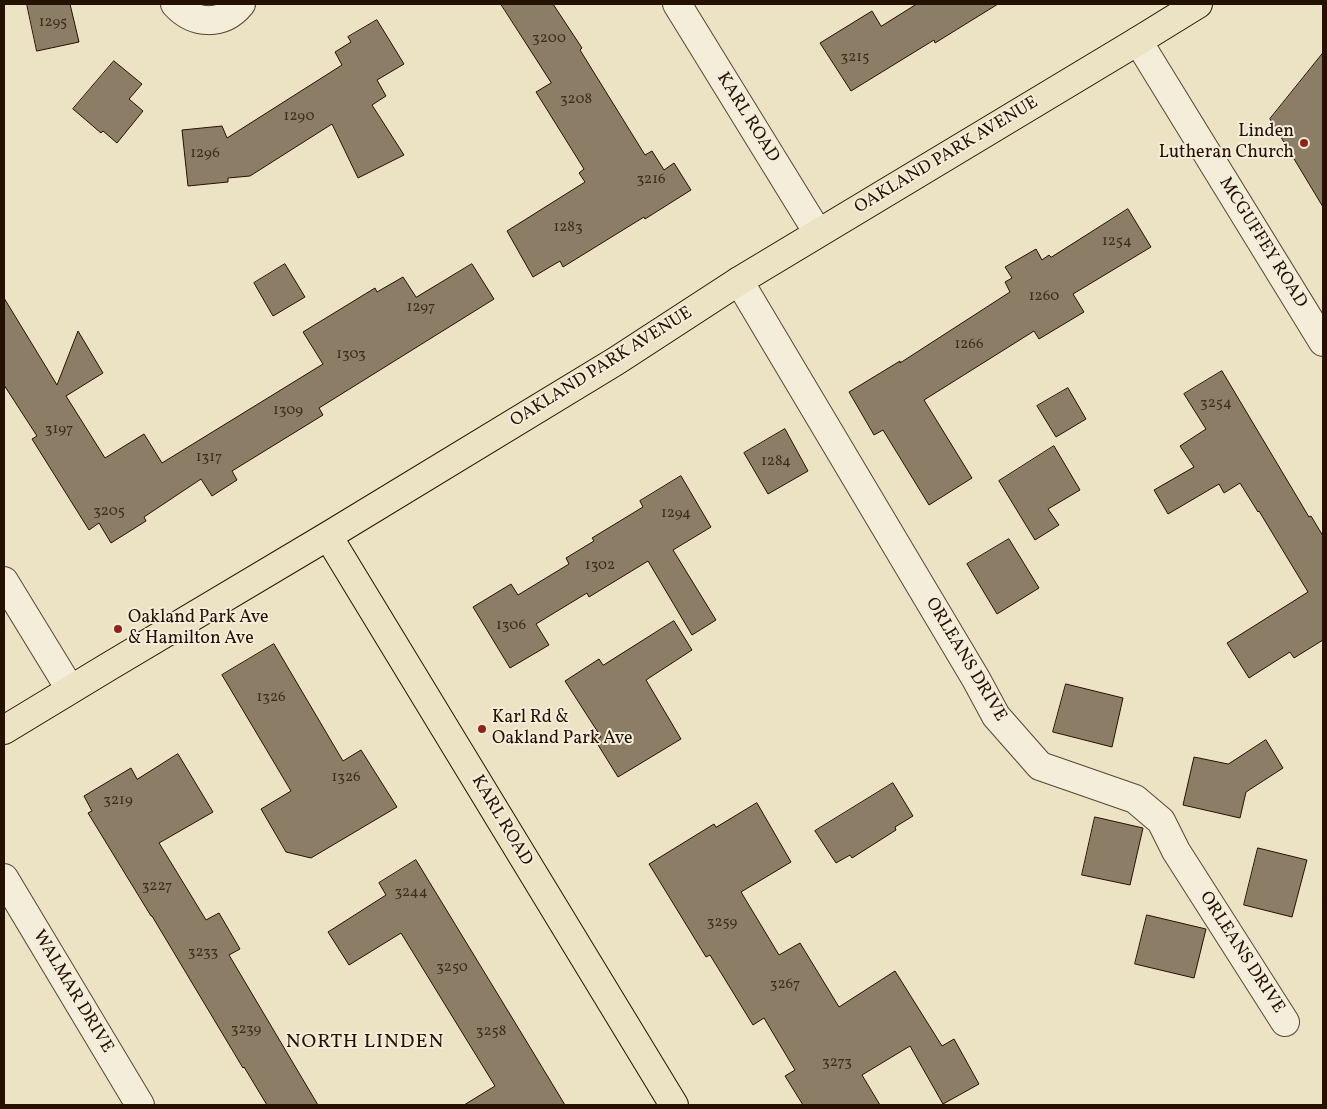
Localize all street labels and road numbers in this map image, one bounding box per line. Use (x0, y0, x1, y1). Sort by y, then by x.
street label: KARL ROAD (711, 69, 783, 167)
street label: OAKLAND PARK AVENUE (851, 93, 1043, 219)
street label: MCGUFFEY ROAD (1213, 174, 1311, 312)
street label: OAKLAND PARK AVENUE (507, 303, 697, 433)
street label: ORLEANS DRIVE (919, 594, 1011, 726)
street label: KARL ROAD (466, 772, 536, 870)
street label: ORLEANS DRIVE (1194, 888, 1288, 1018)
street label: WALMAR DRIVE (27, 927, 117, 1057)

